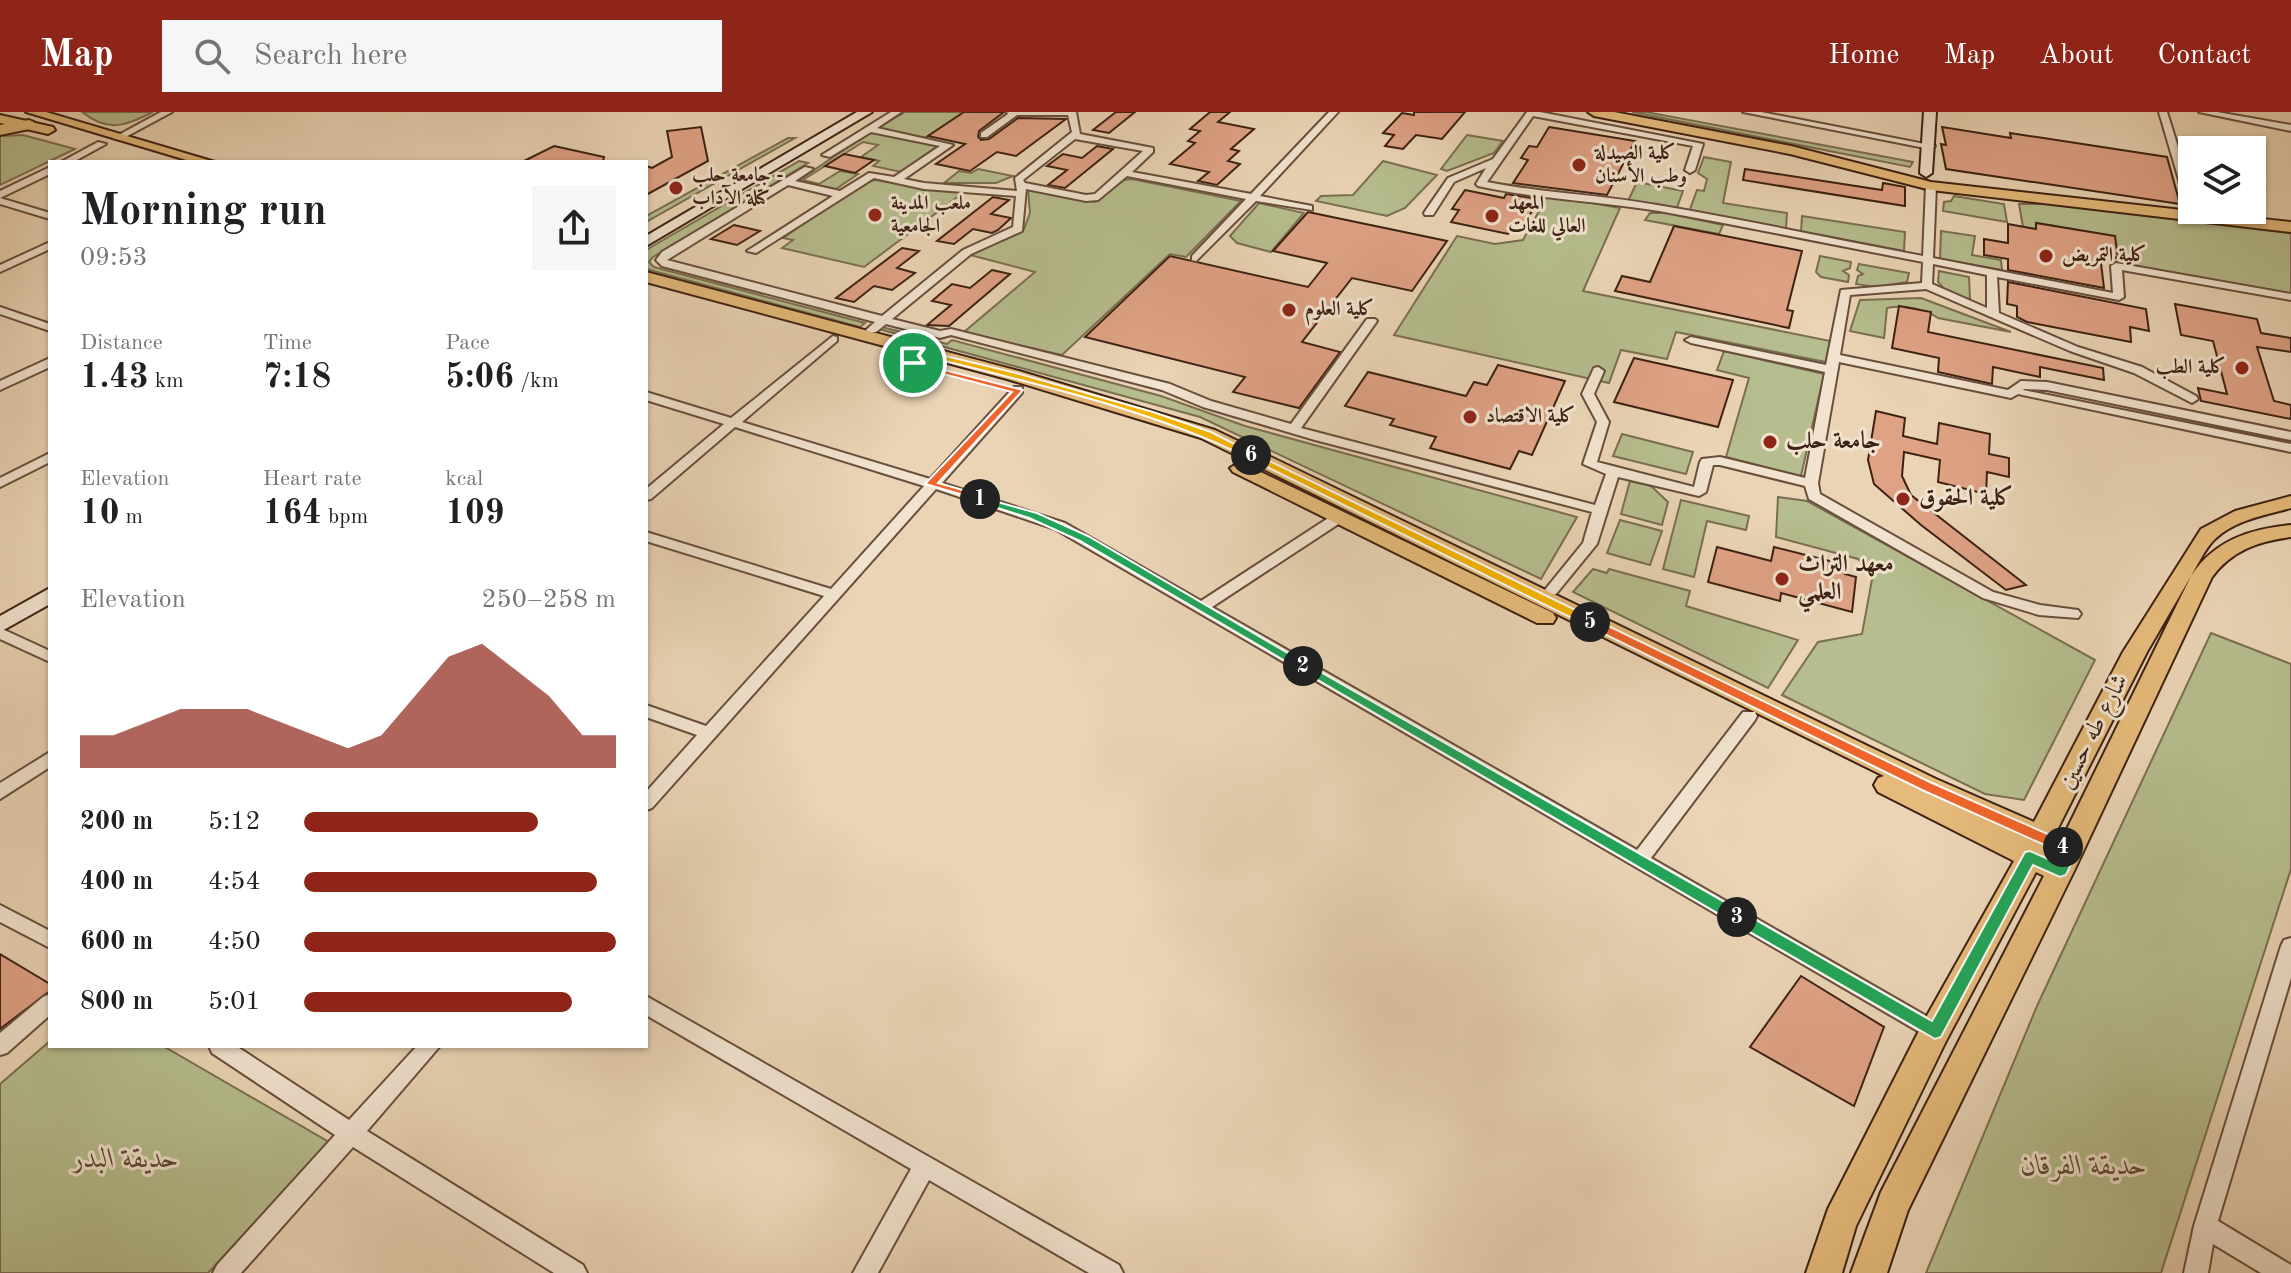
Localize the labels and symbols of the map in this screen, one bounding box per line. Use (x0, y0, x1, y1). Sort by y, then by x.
place label: كلية الصيدلة وطب الأسنان (1593, 142, 1687, 188)
marker: كلية الصيدلة وطب الأسنان (1570, 156, 1588, 174)
place label: جامعة حلب - كتلة الآداب (692, 165, 784, 210)
marker: جامعة حلب - كتلة الآداب (667, 179, 685, 197)
place label: ملعب المدينة الجامعية (891, 194, 971, 237)
place label: المعهد العالي للغات (1508, 194, 1586, 241)
marker: ملعب المدينة الجامعية (866, 206, 884, 224)
marker: المعهد العالي للغات (1483, 207, 1501, 225)
place label: كلية التمريض (2062, 244, 2147, 267)
marker: كلية التمريض (2037, 247, 2055, 265)
place label: كلية العلوم (1305, 298, 1374, 326)
marker: كلية العلوم (1280, 301, 1298, 319)
pin (879, 329, 947, 397)
place label: كلية الطب (2156, 356, 2226, 379)
marker: كلية الطب (2233, 359, 2251, 377)
place label: كلية الاقتصاد (1486, 405, 1576, 427)
marker: كلية الاقتصاد (1461, 408, 1479, 426)
place label: جامعة حلب (1786, 429, 1880, 456)
marker: جامعة حلب (1761, 433, 1779, 451)
pin: 6 (1231, 435, 1271, 475)
pin: 1 (960, 479, 1000, 519)
place label: كلية الحقوق (1919, 484, 2014, 512)
marker: كلية الحقوق (1894, 490, 1912, 508)
place label: معهد التراث العلمي (1798, 552, 1894, 613)
marker: معهد التراث العلمي (1773, 570, 1791, 588)
pin: 5 (1570, 602, 1610, 642)
pin: 2 (1283, 646, 1323, 686)
street label: شارع طه حسين (2055, 671, 2139, 796)
pin: 4 (2043, 827, 2083, 867)
pin: 3 (1717, 897, 1757, 937)
park label: حديقة البدر (71, 1146, 179, 1175)
park label: حديقة الفرقان (2021, 1153, 2147, 1182)

